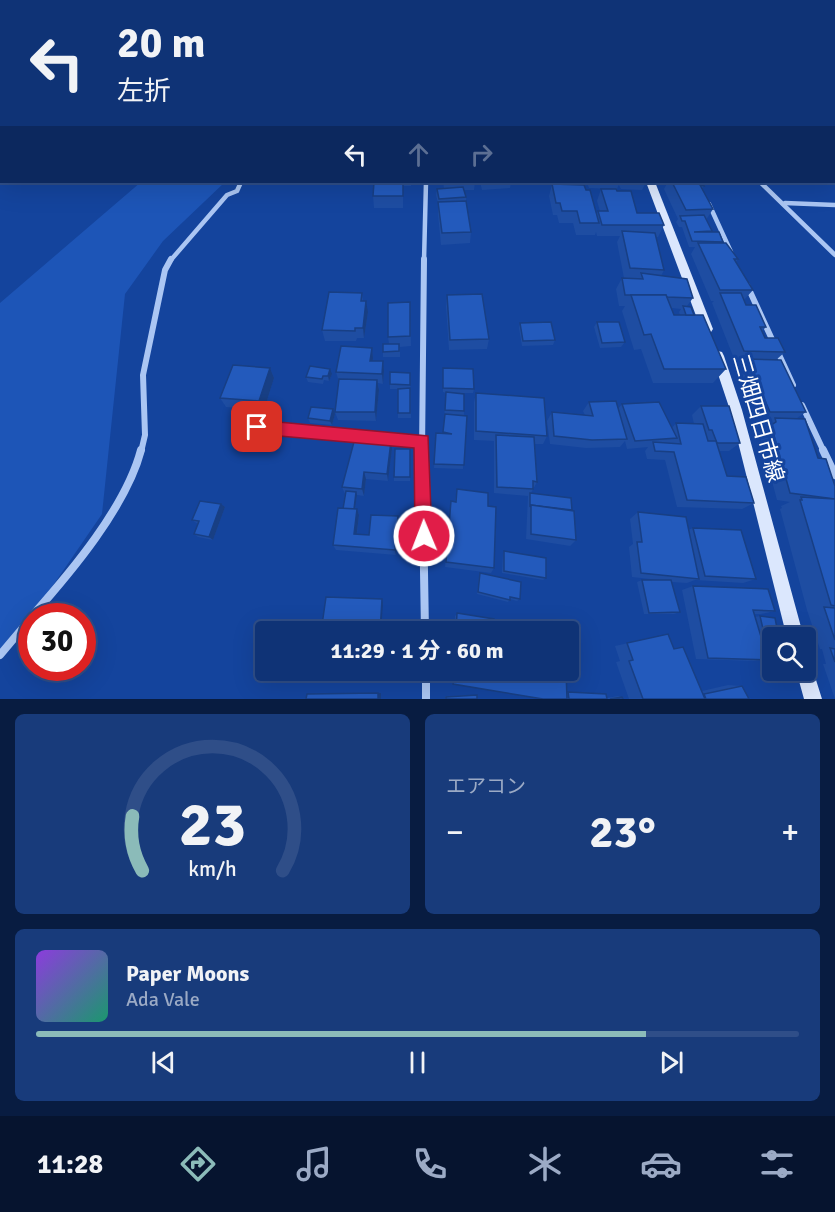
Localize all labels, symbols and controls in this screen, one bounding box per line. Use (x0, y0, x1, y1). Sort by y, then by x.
text: 20 m (117, 18, 206, 69)
icon: left (18, 24, 96, 102)
text: 左折 (117, 75, 171, 108)
icon: left (339, 138, 372, 171)
icon: ahead (402, 138, 435, 171)
icon: right (465, 138, 498, 171)
street label: 三畑四日市線 (727, 351, 790, 485)
pin (231, 401, 282, 452)
icon: arrive (240, 410, 273, 443)
position arrow (392, 504, 456, 568)
speed limit sign: 30 (18, 603, 96, 681)
map controls (762, 627, 816, 681)
button: search (762, 627, 816, 681)
text: 11:29 · 1 分 · 60 m (331, 637, 503, 664)
text: エアコン (446, 774, 526, 799)
text: 23 (179, 786, 246, 863)
text: 23° (589, 805, 656, 860)
text: − (446, 812, 464, 853)
text: + (781, 812, 799, 853)
text: km/h (188, 856, 237, 882)
text: Paper Moons (126, 960, 249, 987)
text: Ada Vale (126, 987, 200, 1012)
icon: previous (147, 1046, 180, 1079)
icon: pause (401, 1046, 434, 1079)
icon: next (655, 1046, 688, 1079)
icon: directions (177, 1143, 219, 1185)
icon: music (293, 1143, 335, 1185)
icon: phone (409, 1143, 451, 1185)
icon: climate (524, 1143, 566, 1185)
icon: car (640, 1143, 682, 1185)
icon: filters (756, 1143, 798, 1185)
text: 11:28 (37, 1148, 103, 1181)

